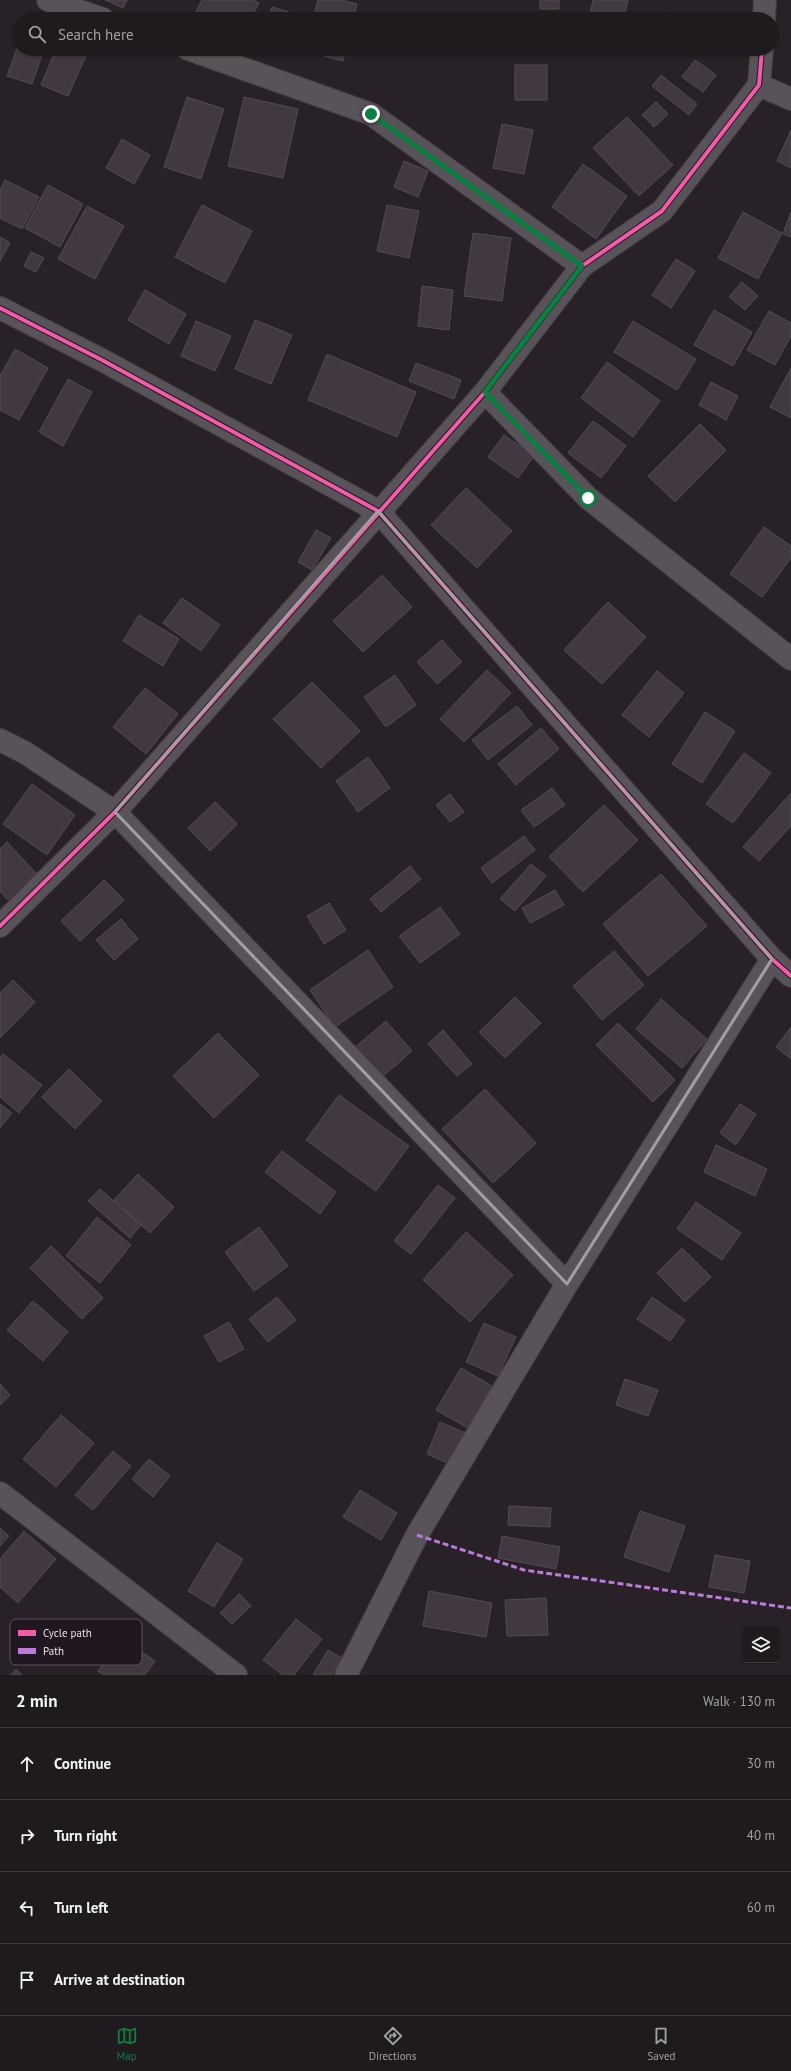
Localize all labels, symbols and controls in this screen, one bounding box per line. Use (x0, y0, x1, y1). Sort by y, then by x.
search box (12, 12, 779, 56)
icon: search (26, 23, 48, 45)
text: Search here (58, 25, 134, 44)
route end (362, 105, 380, 123)
route start (579, 489, 597, 507)
legend (10, 1619, 142, 1665)
text: Cycle path (43, 1626, 92, 1640)
map controls (743, 1627, 779, 1663)
button: layers (743, 1627, 779, 1663)
text: Path (43, 1644, 64, 1658)
text: 2 min (16, 1690, 57, 1712)
text: Walk · 130 m (703, 1693, 775, 1710)
icon: ahead (16, 1753, 38, 1775)
text: Continue (54, 1754, 111, 1773)
text: 30 m (747, 1755, 775, 1772)
icon: right (16, 1825, 38, 1847)
text: Turn right (54, 1826, 117, 1845)
text: 40 m (747, 1827, 775, 1844)
icon: left (16, 1897, 38, 1919)
text: Turn left (54, 1898, 108, 1917)
text: 60 m (747, 1899, 775, 1916)
icon: arrive (16, 1969, 38, 1991)
text: Arrive at destination (54, 1970, 185, 1989)
tab: Map (116, 2025, 138, 2063)
tab: Directions (369, 2025, 416, 2063)
tab: Saved (647, 2025, 675, 2063)

